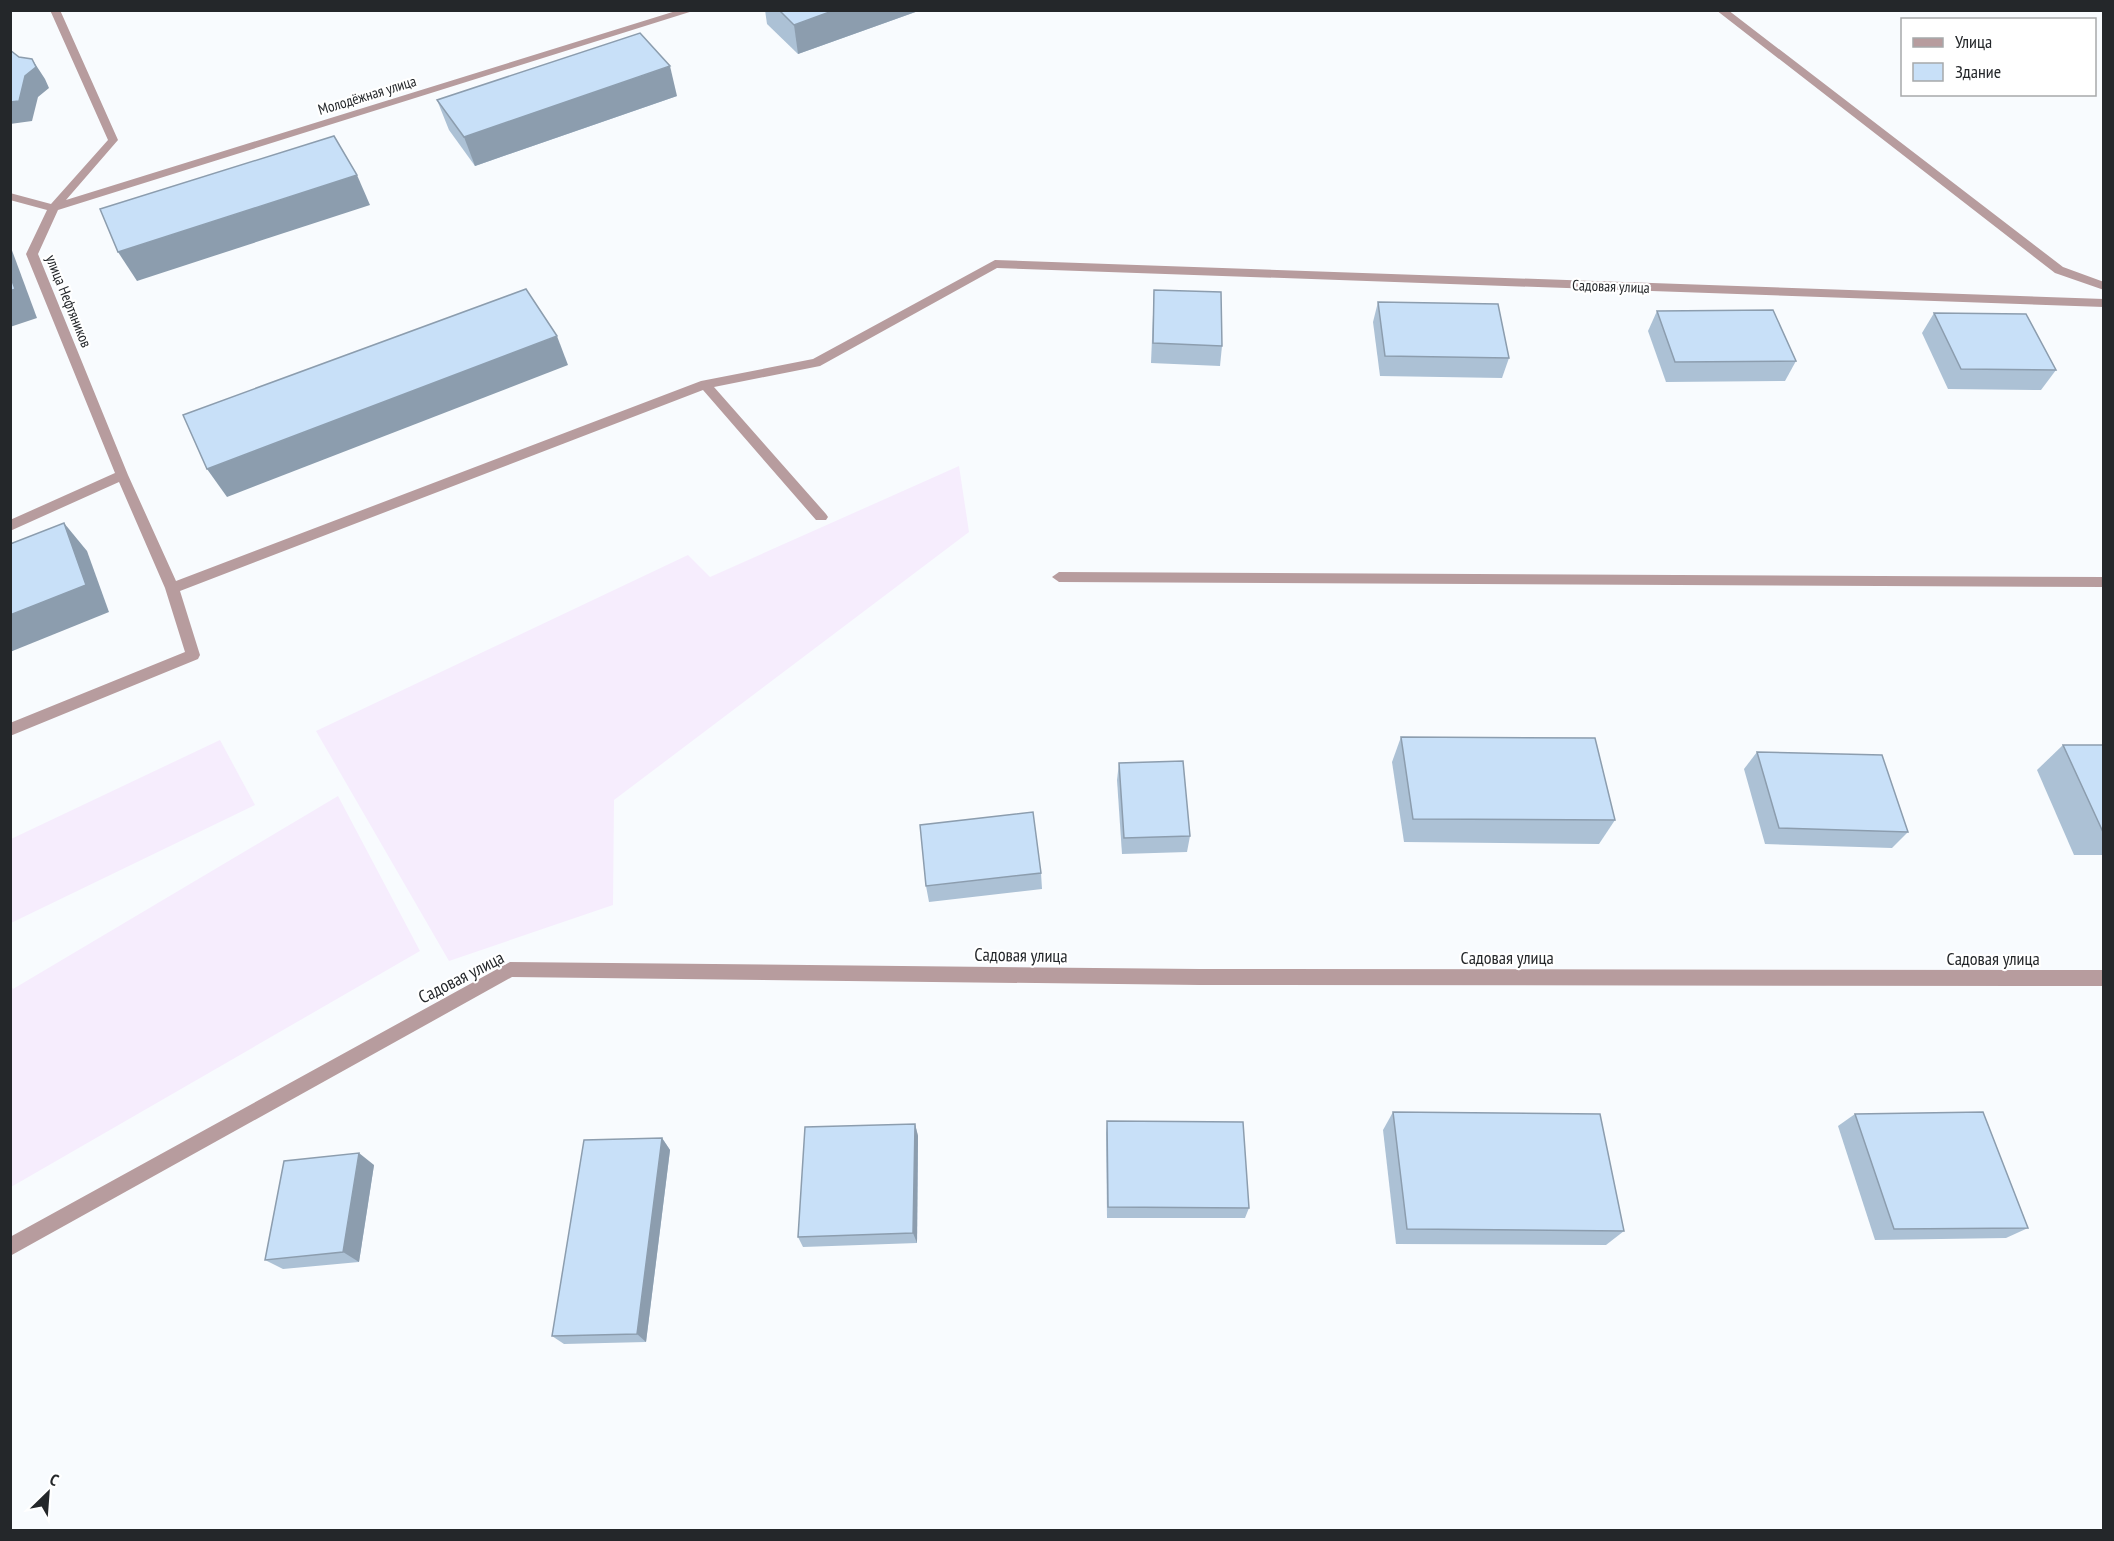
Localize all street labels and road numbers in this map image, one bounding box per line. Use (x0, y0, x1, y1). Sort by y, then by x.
street label: Молодёжная улица (316, 71, 418, 119)
street label: улица Нефтяников (42, 252, 96, 350)
street label: Садовая улица (1572, 275, 1650, 297)
street label: Садовая улица (974, 943, 1068, 967)
street label: Садовая улица (414, 946, 508, 1008)
street label: Садовая улица (1460, 946, 1554, 969)
street label: Садовая улица (1946, 947, 2040, 970)

